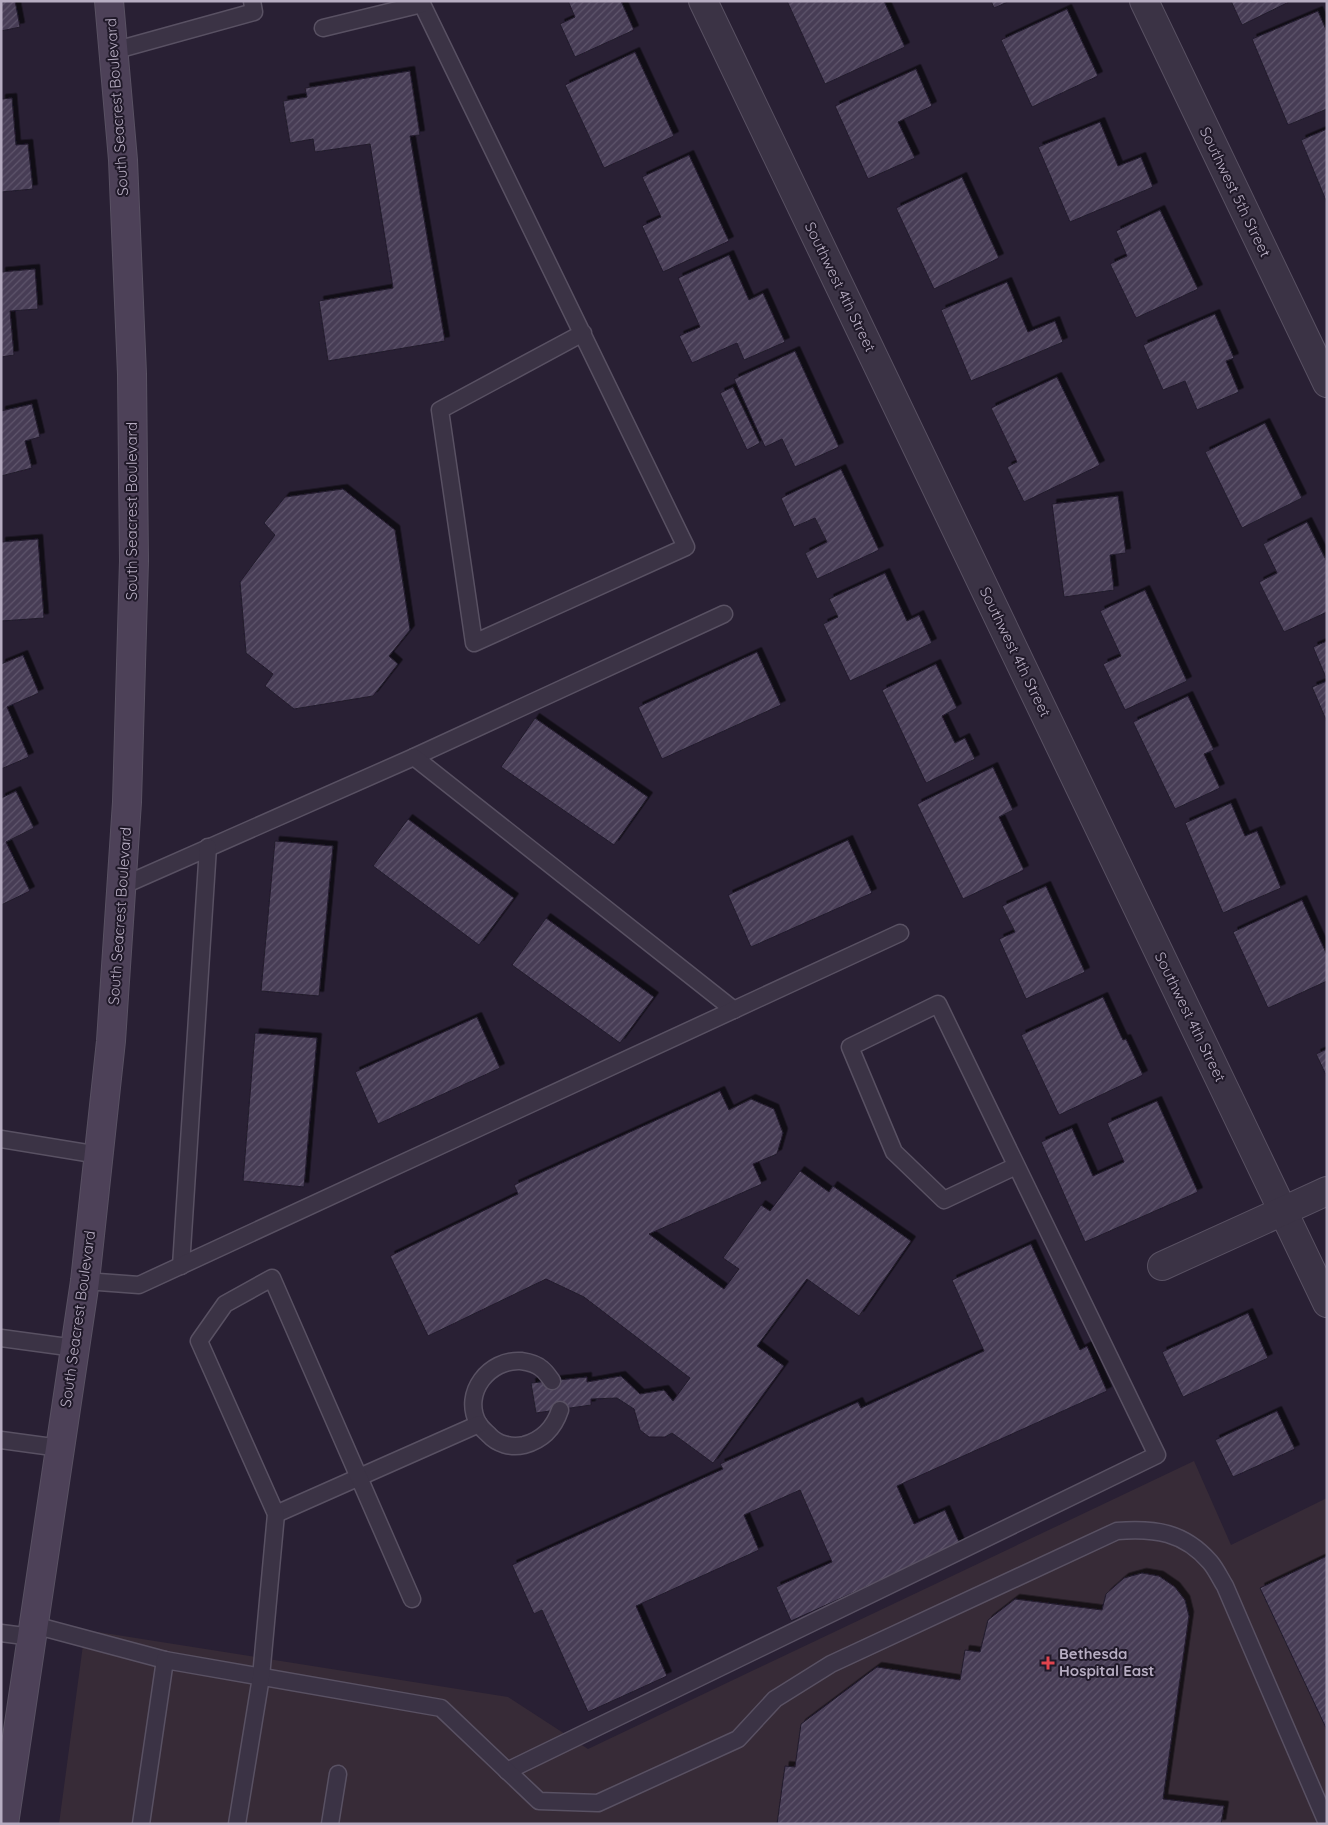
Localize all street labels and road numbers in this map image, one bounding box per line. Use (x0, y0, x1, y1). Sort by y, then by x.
street label: South Seacrest Boulevard (101, 17, 132, 197)
street label: Southwest 5th Street (1196, 124, 1275, 260)
street label: Southwest 4th Street (801, 219, 880, 355)
street label: South Seacrest Boulevard (122, 422, 141, 600)
street label: Southwest 4th Street (976, 584, 1055, 720)
street label: South Seacrest Boulevard (104, 826, 135, 1006)
street label: Southwest 4th Street (1151, 949, 1230, 1085)
street label: South Seacrest Boulevard (56, 1229, 99, 1409)

